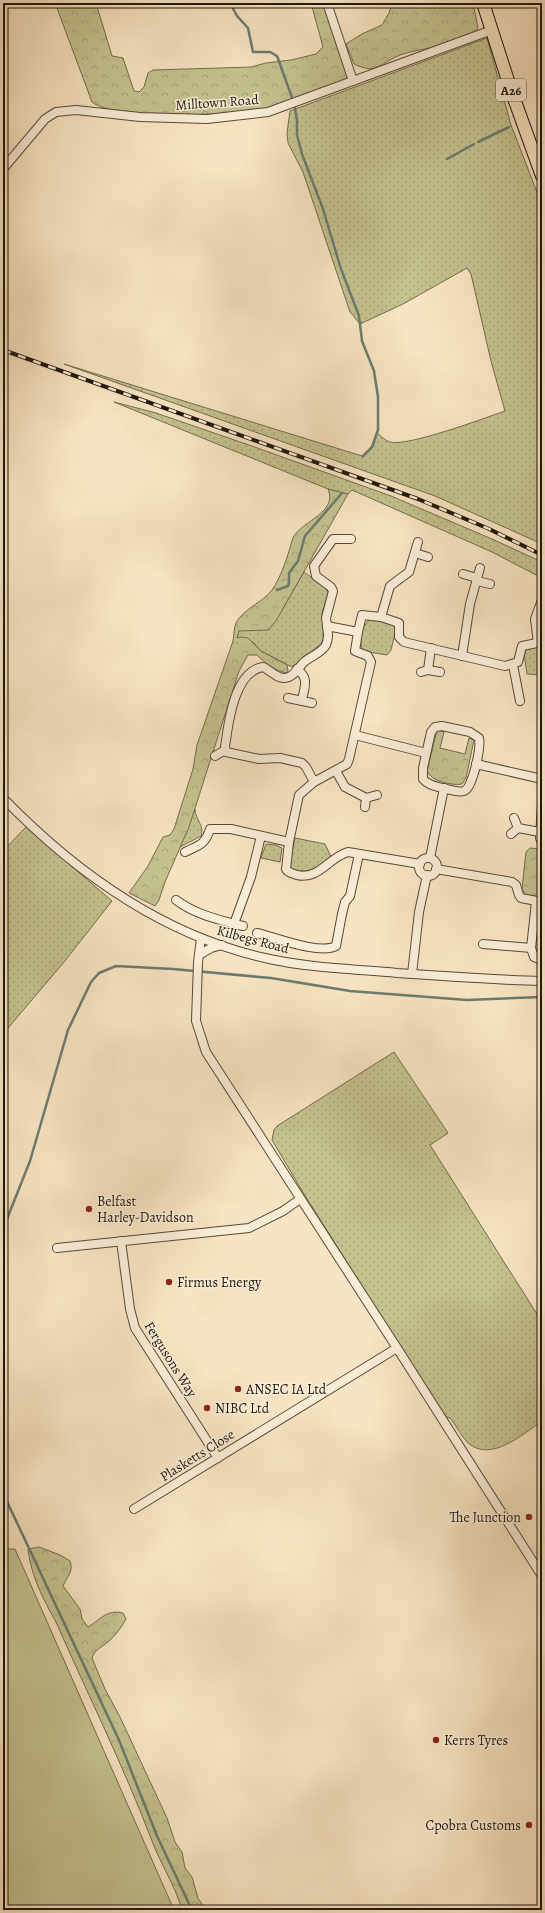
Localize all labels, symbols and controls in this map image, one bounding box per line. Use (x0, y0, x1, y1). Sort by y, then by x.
road number: A26 (496, 79, 526, 101)
street label: Milltown Road (175, 90, 260, 115)
street label: Kilbegs Road (215, 921, 292, 958)
place label: Belfast Harley-Davidson (97, 1192, 194, 1227)
marker: Belfast Harley-Davidson (84, 1204, 94, 1214)
place label: Firmus Energy (177, 1273, 262, 1292)
marker: Firmus Energy (164, 1277, 174, 1287)
street label: Fergusons Way (140, 1318, 202, 1401)
place label: ANSEC IA Ltd (245, 1380, 327, 1399)
marker: ANSEC IA Ltd (233, 1384, 243, 1394)
place label: NIBC Ltd (215, 1399, 270, 1418)
marker: NIBC Ltd (202, 1403, 212, 1413)
street label: Plasketts Close (156, 1425, 238, 1486)
place label: The Junction (450, 1508, 521, 1527)
marker: The Junction (524, 1512, 534, 1522)
place label: Kerrs Tyres (444, 1731, 508, 1750)
marker: Kerrs Tyres (431, 1735, 441, 1745)
place label: Cpobra Customs (425, 1816, 521, 1835)
marker: Cpobra Customs (524, 1820, 534, 1830)

